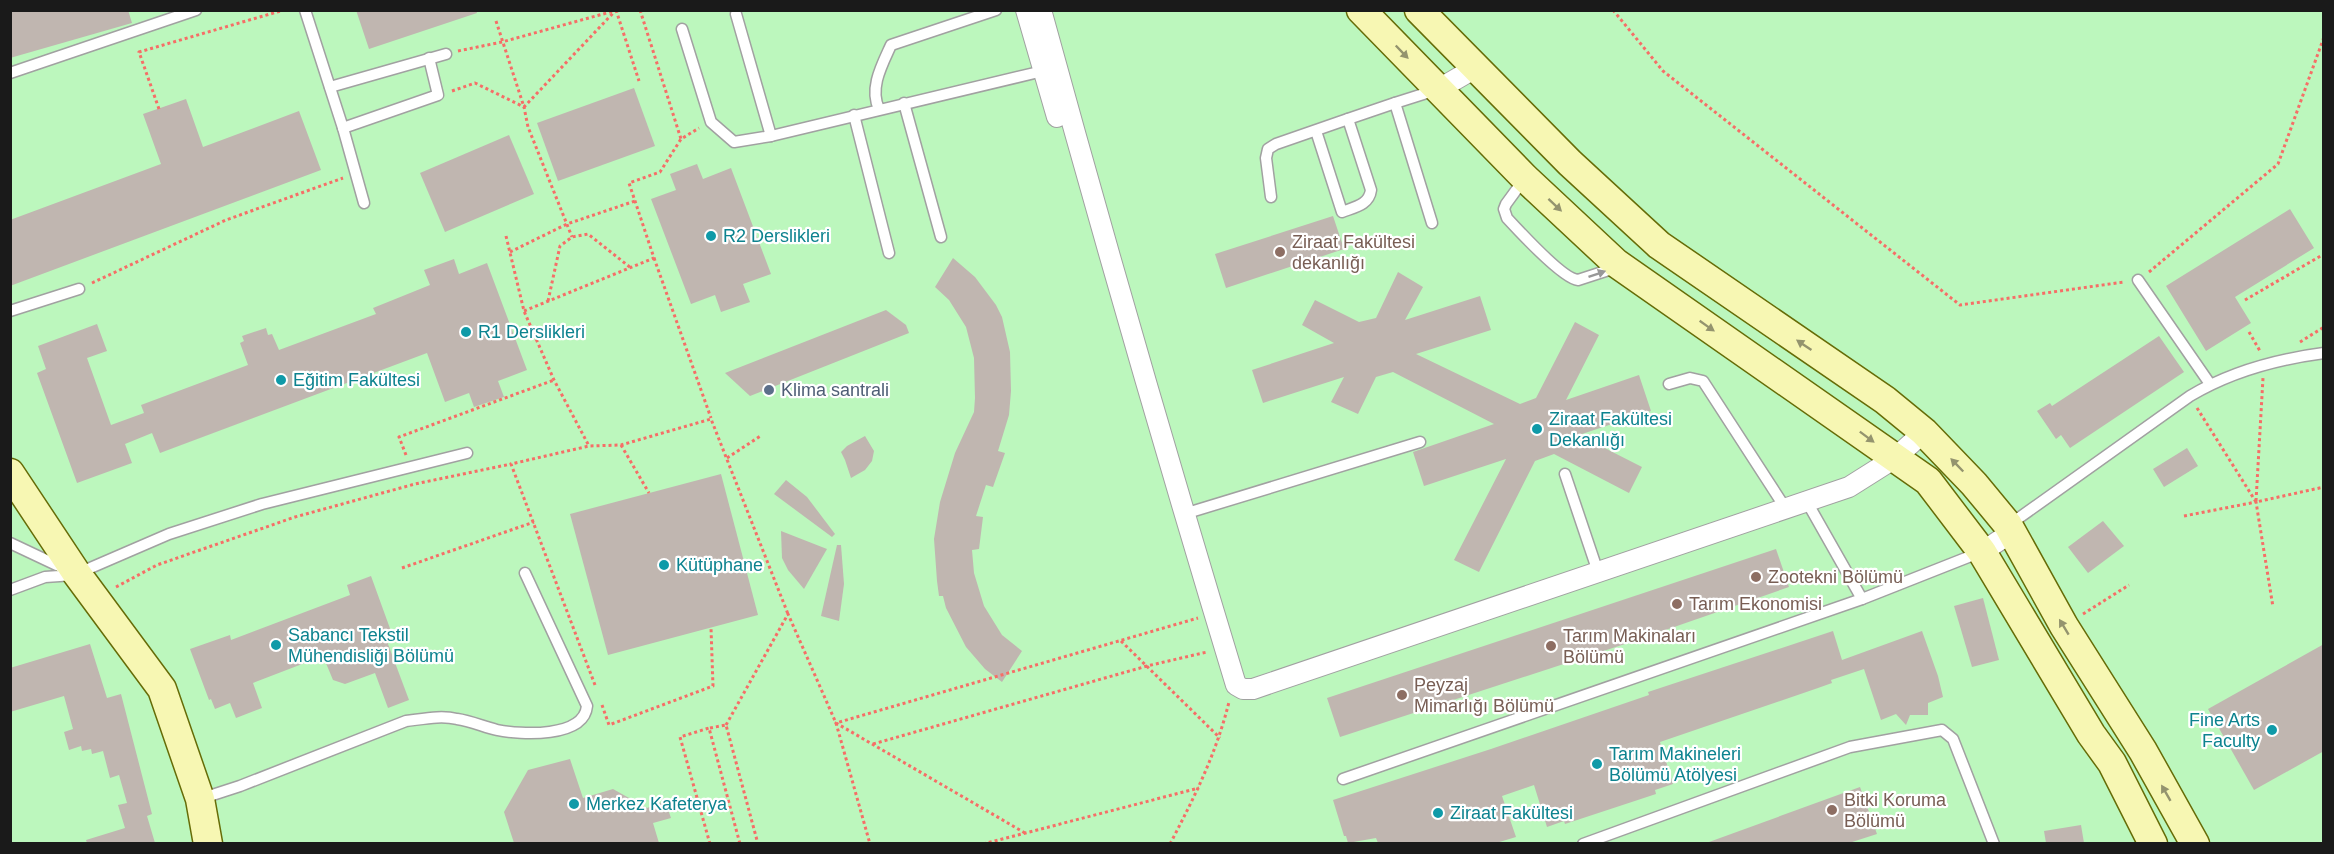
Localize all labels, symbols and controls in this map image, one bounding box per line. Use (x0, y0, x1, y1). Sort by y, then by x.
one-way arrow (1395, 45, 1409, 59)
one-way arrow (1547, 198, 1561, 212)
place label: R2 Derslikleri (723, 226, 830, 246)
marker: R2 Derslikleri (704, 229, 718, 243)
place label: Ziraat Fakültesi dekanlığı (1292, 232, 1415, 273)
marker: Ziraat Fakültesi dekanlığı (1273, 245, 1287, 259)
one-way arrow (1588, 269, 1606, 278)
one-way arrow (1699, 320, 1715, 331)
place label: R1 Derslikleri (478, 322, 585, 342)
marker: R1 Derslikleri (459, 325, 473, 339)
one-way arrow (1796, 339, 1813, 350)
place label: Eğitim Fakültesi (293, 370, 420, 390)
marker: Eğitim Fakültesi (274, 373, 288, 387)
place label: Klima santrali (781, 380, 889, 400)
marker: Klima santrali (762, 383, 776, 397)
place label: Ziraat Fakültesi Dekanlığı (1549, 409, 1672, 450)
marker: Ziraat Fakültesi Dekanlığı (1530, 422, 1544, 436)
one-way arrow (1860, 431, 1875, 443)
one-way arrow (1950, 459, 1964, 473)
place label: Kütüphane (676, 555, 763, 575)
marker: Kütüphane (657, 558, 671, 572)
place label: Zootekni Bölümü (1768, 567, 1903, 587)
marker: Zootekni Bölümü (1749, 570, 1763, 584)
place label: Tarım Ekonomisi (1689, 594, 1822, 614)
marker: Tarım Ekonomisi (1670, 597, 1684, 611)
one-way arrow (2060, 618, 2070, 635)
place label: Sabancı Tekstil Mühendisliği Bölümü (288, 625, 454, 666)
place label: Tarım Makinaları Bölümü (1563, 626, 1696, 667)
marker: Sabancı Tekstil Mühendisliği Bölümü (269, 638, 283, 652)
marker: Tarım Makinaları Bölümü (1544, 639, 1558, 653)
place label: Peyzaj Mimarlığı Bölümü (1414, 675, 1554, 716)
marker: Peyzaj Mimarlığı Bölümü (1395, 688, 1409, 702)
place label: Fine Arts Faculty (2189, 710, 2260, 751)
marker: Fine Arts Faculty (2265, 723, 2279, 737)
place label: Tarım Makineleri Bölümü Atölyesi (1609, 744, 1741, 785)
marker: Tarım Makineleri Bölümü Atölyesi (1590, 757, 1604, 771)
one-way arrow (2161, 785, 2172, 801)
place label: Bitki Koruma Bölümü (1844, 790, 1947, 831)
place label: Merkez Kafeterya (586, 794, 728, 814)
marker: Merkez Kafeterya (567, 797, 581, 811)
place label: Ziraat Fakültesi (1450, 803, 1573, 823)
marker: Bitki Koruma Bölümü (1825, 803, 1839, 817)
marker: Ziraat Fakültesi (1431, 806, 1445, 820)

